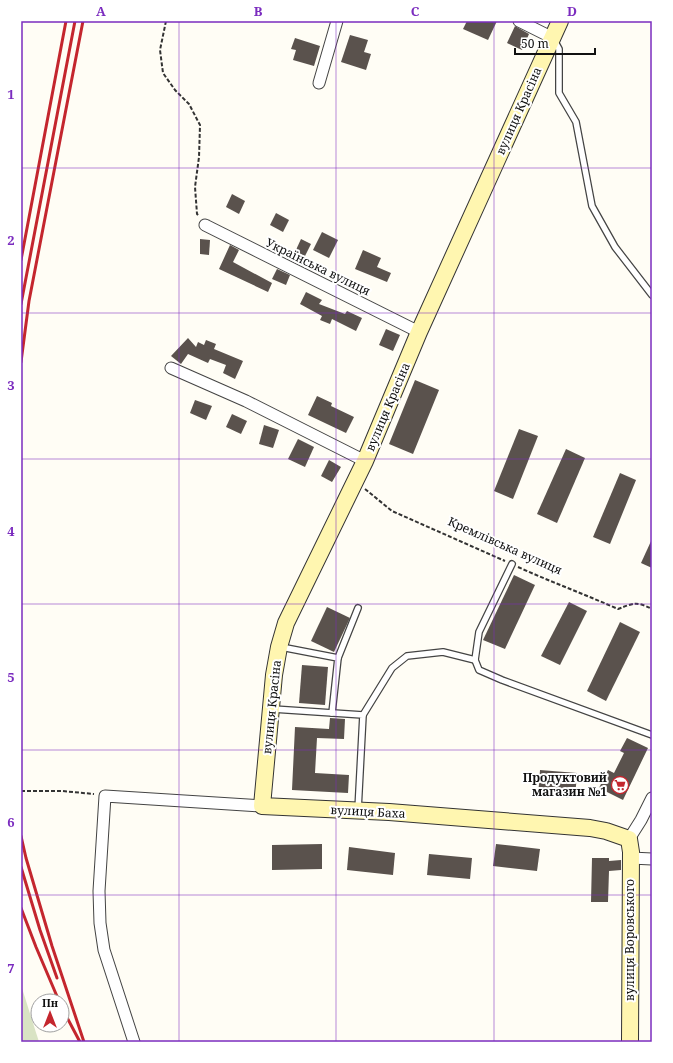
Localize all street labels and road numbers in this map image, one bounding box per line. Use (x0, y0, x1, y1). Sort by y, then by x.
street label: вулиця Красіна (492, 64, 546, 157)
street label: Українська вулиця (263, 234, 374, 299)
street label: вулиця Красіна (361, 360, 414, 454)
street label: Кремлівська вулиця (445, 513, 565, 579)
street label: вулиця Красіна (258, 659, 285, 755)
street label: вулиця Баха (330, 801, 406, 822)
street label: вулиця Воровського (621, 879, 638, 1001)

